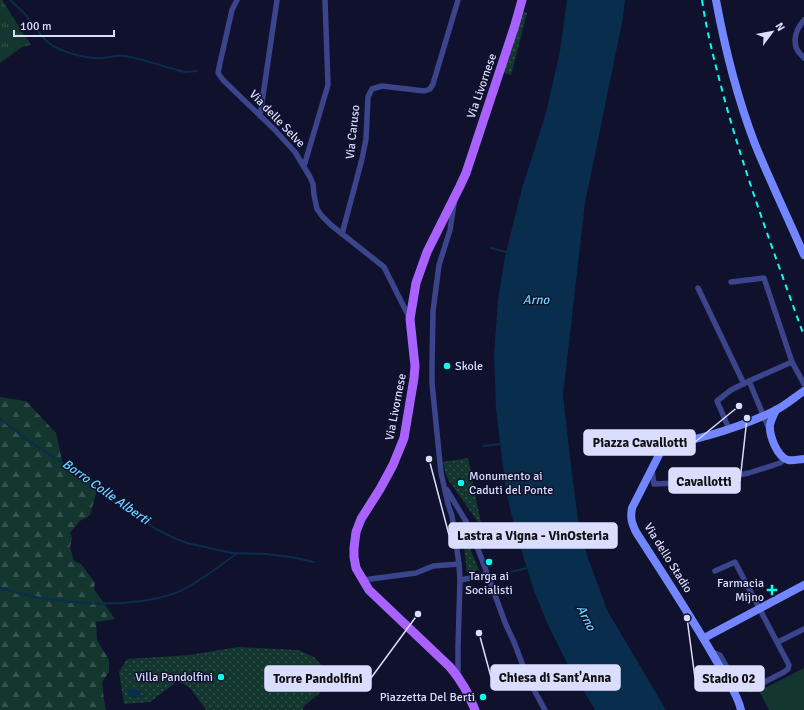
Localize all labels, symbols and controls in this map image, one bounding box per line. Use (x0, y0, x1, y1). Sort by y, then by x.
scale bar (14, 12, 114, 38)
north arrow (752, 12, 792, 52)
text: 100 m (20, 19, 52, 34)
text: N (773, 20, 788, 34)
street label: Via Livornese (464, 51, 500, 121)
street label: Via delle Selve (246, 87, 308, 151)
street label: Via Caruso (343, 104, 363, 160)
water label: Arno (523, 292, 551, 308)
place label: Skole (455, 359, 483, 374)
marker: Skole (442, 361, 452, 371)
street label: Via Livornese (382, 372, 410, 442)
callout: Piazza Cavallotti (584, 430, 695, 455)
text: Piazza Cavallotti (593, 435, 688, 451)
water label: Borro Colle Alberti (59, 456, 154, 529)
callout: Cavallotti (669, 468, 740, 493)
place label: Monumento ai Caduti del Ponte (469, 469, 553, 498)
text: Cavallotti (676, 474, 732, 490)
marker: Monumento ai Caduti del Ponte (456, 478, 466, 488)
street label: Via dello Stadio (641, 520, 695, 596)
callout: Lastra a Vigna - VinOsteria (449, 523, 617, 548)
text: Lastra a Vigna - VinOsteria (457, 528, 609, 544)
marker: Targa ai Socialisti (484, 557, 494, 567)
place label: Targa ai Socialisti (465, 569, 513, 598)
place label: Farmacia Mijno (717, 576, 764, 605)
marker: Farmacia Mijno (767, 585, 777, 595)
water label: Arno (573, 603, 600, 635)
callout: Chiesa di Sant'Anna (491, 665, 620, 690)
callout: Torre Pandolfini (265, 666, 371, 691)
callout: Stadio 02 (695, 666, 764, 691)
place label: Villa Pandolfini (135, 670, 213, 685)
text: Chiesa di Sant'Anna (499, 670, 612, 686)
text: Torre Pandolfini (273, 671, 363, 687)
text: Stadio 02 (702, 671, 756, 687)
marker: Villa Pandolfini (216, 672, 226, 682)
place label: Piazzetta Del Berti (380, 690, 475, 705)
marker: Piazzetta Del Berti (478, 692, 488, 702)

